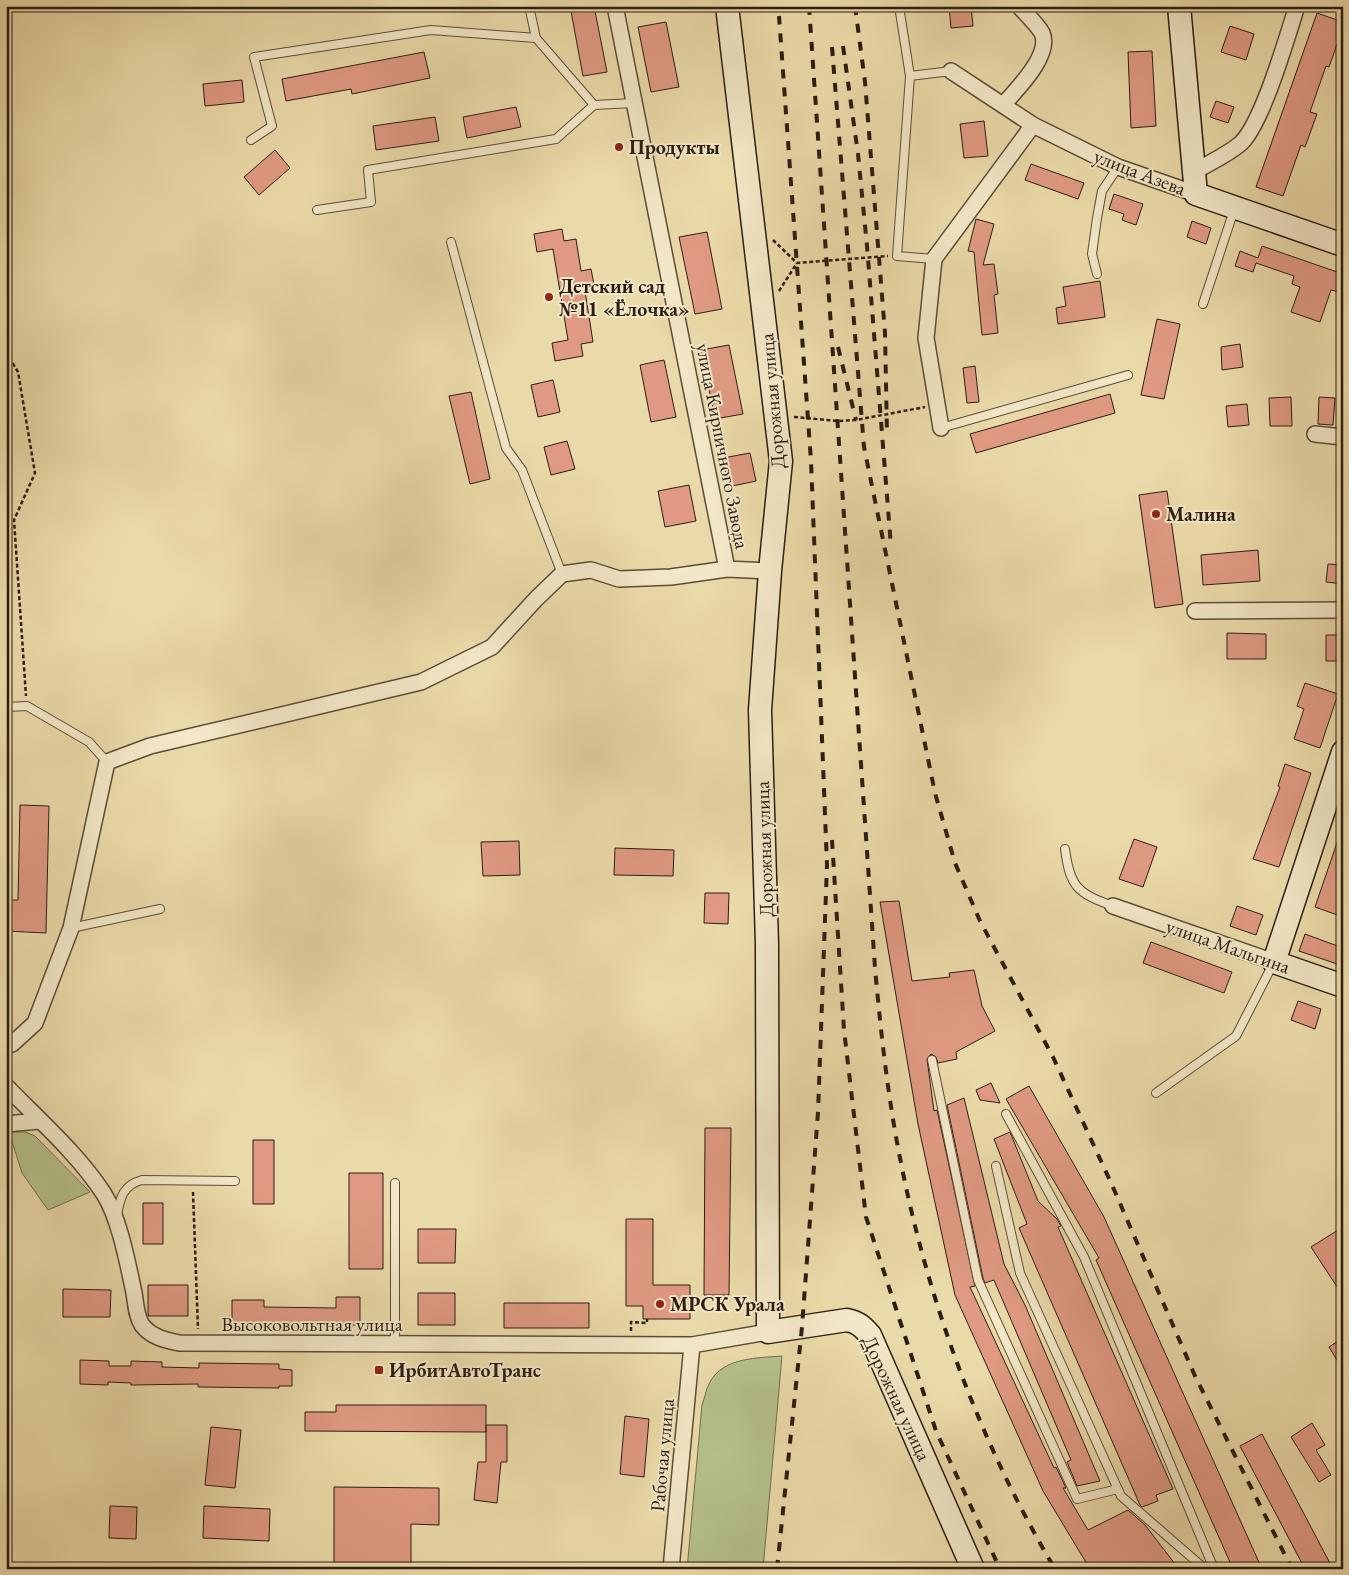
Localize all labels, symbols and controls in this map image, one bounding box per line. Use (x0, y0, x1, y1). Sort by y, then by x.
place label: Продукты (629, 134, 720, 160)
marker: Продукты (613, 141, 625, 153)
street label: улица Азева (1090, 143, 1190, 201)
place label: Детский сад №11 «Ёлочка» (559, 273, 690, 322)
marker: Детский сад №11 «Ёлочка» (543, 291, 555, 303)
street label: Дорожная улица (753, 332, 791, 470)
street label: улица Кирпичного Завода (690, 341, 756, 551)
place label: Малина (1166, 501, 1236, 527)
marker: Малина (1150, 508, 1162, 520)
street label: Дорожная улица (749, 781, 779, 917)
street label: улица Мальгина (1162, 913, 1294, 979)
place label: МРСК Урала (670, 1291, 785, 1317)
marker: МРСК Урала (654, 1298, 666, 1310)
street label: Высоковольтная улица (221, 1311, 403, 1337)
street label: Дорожная улица (857, 1331, 937, 1465)
place label: ИрбитАвтоТранс (389, 1357, 541, 1383)
marker: ИрбитАвтоТранс (373, 1364, 385, 1376)
street label: Рабочая улица (644, 1397, 680, 1513)

